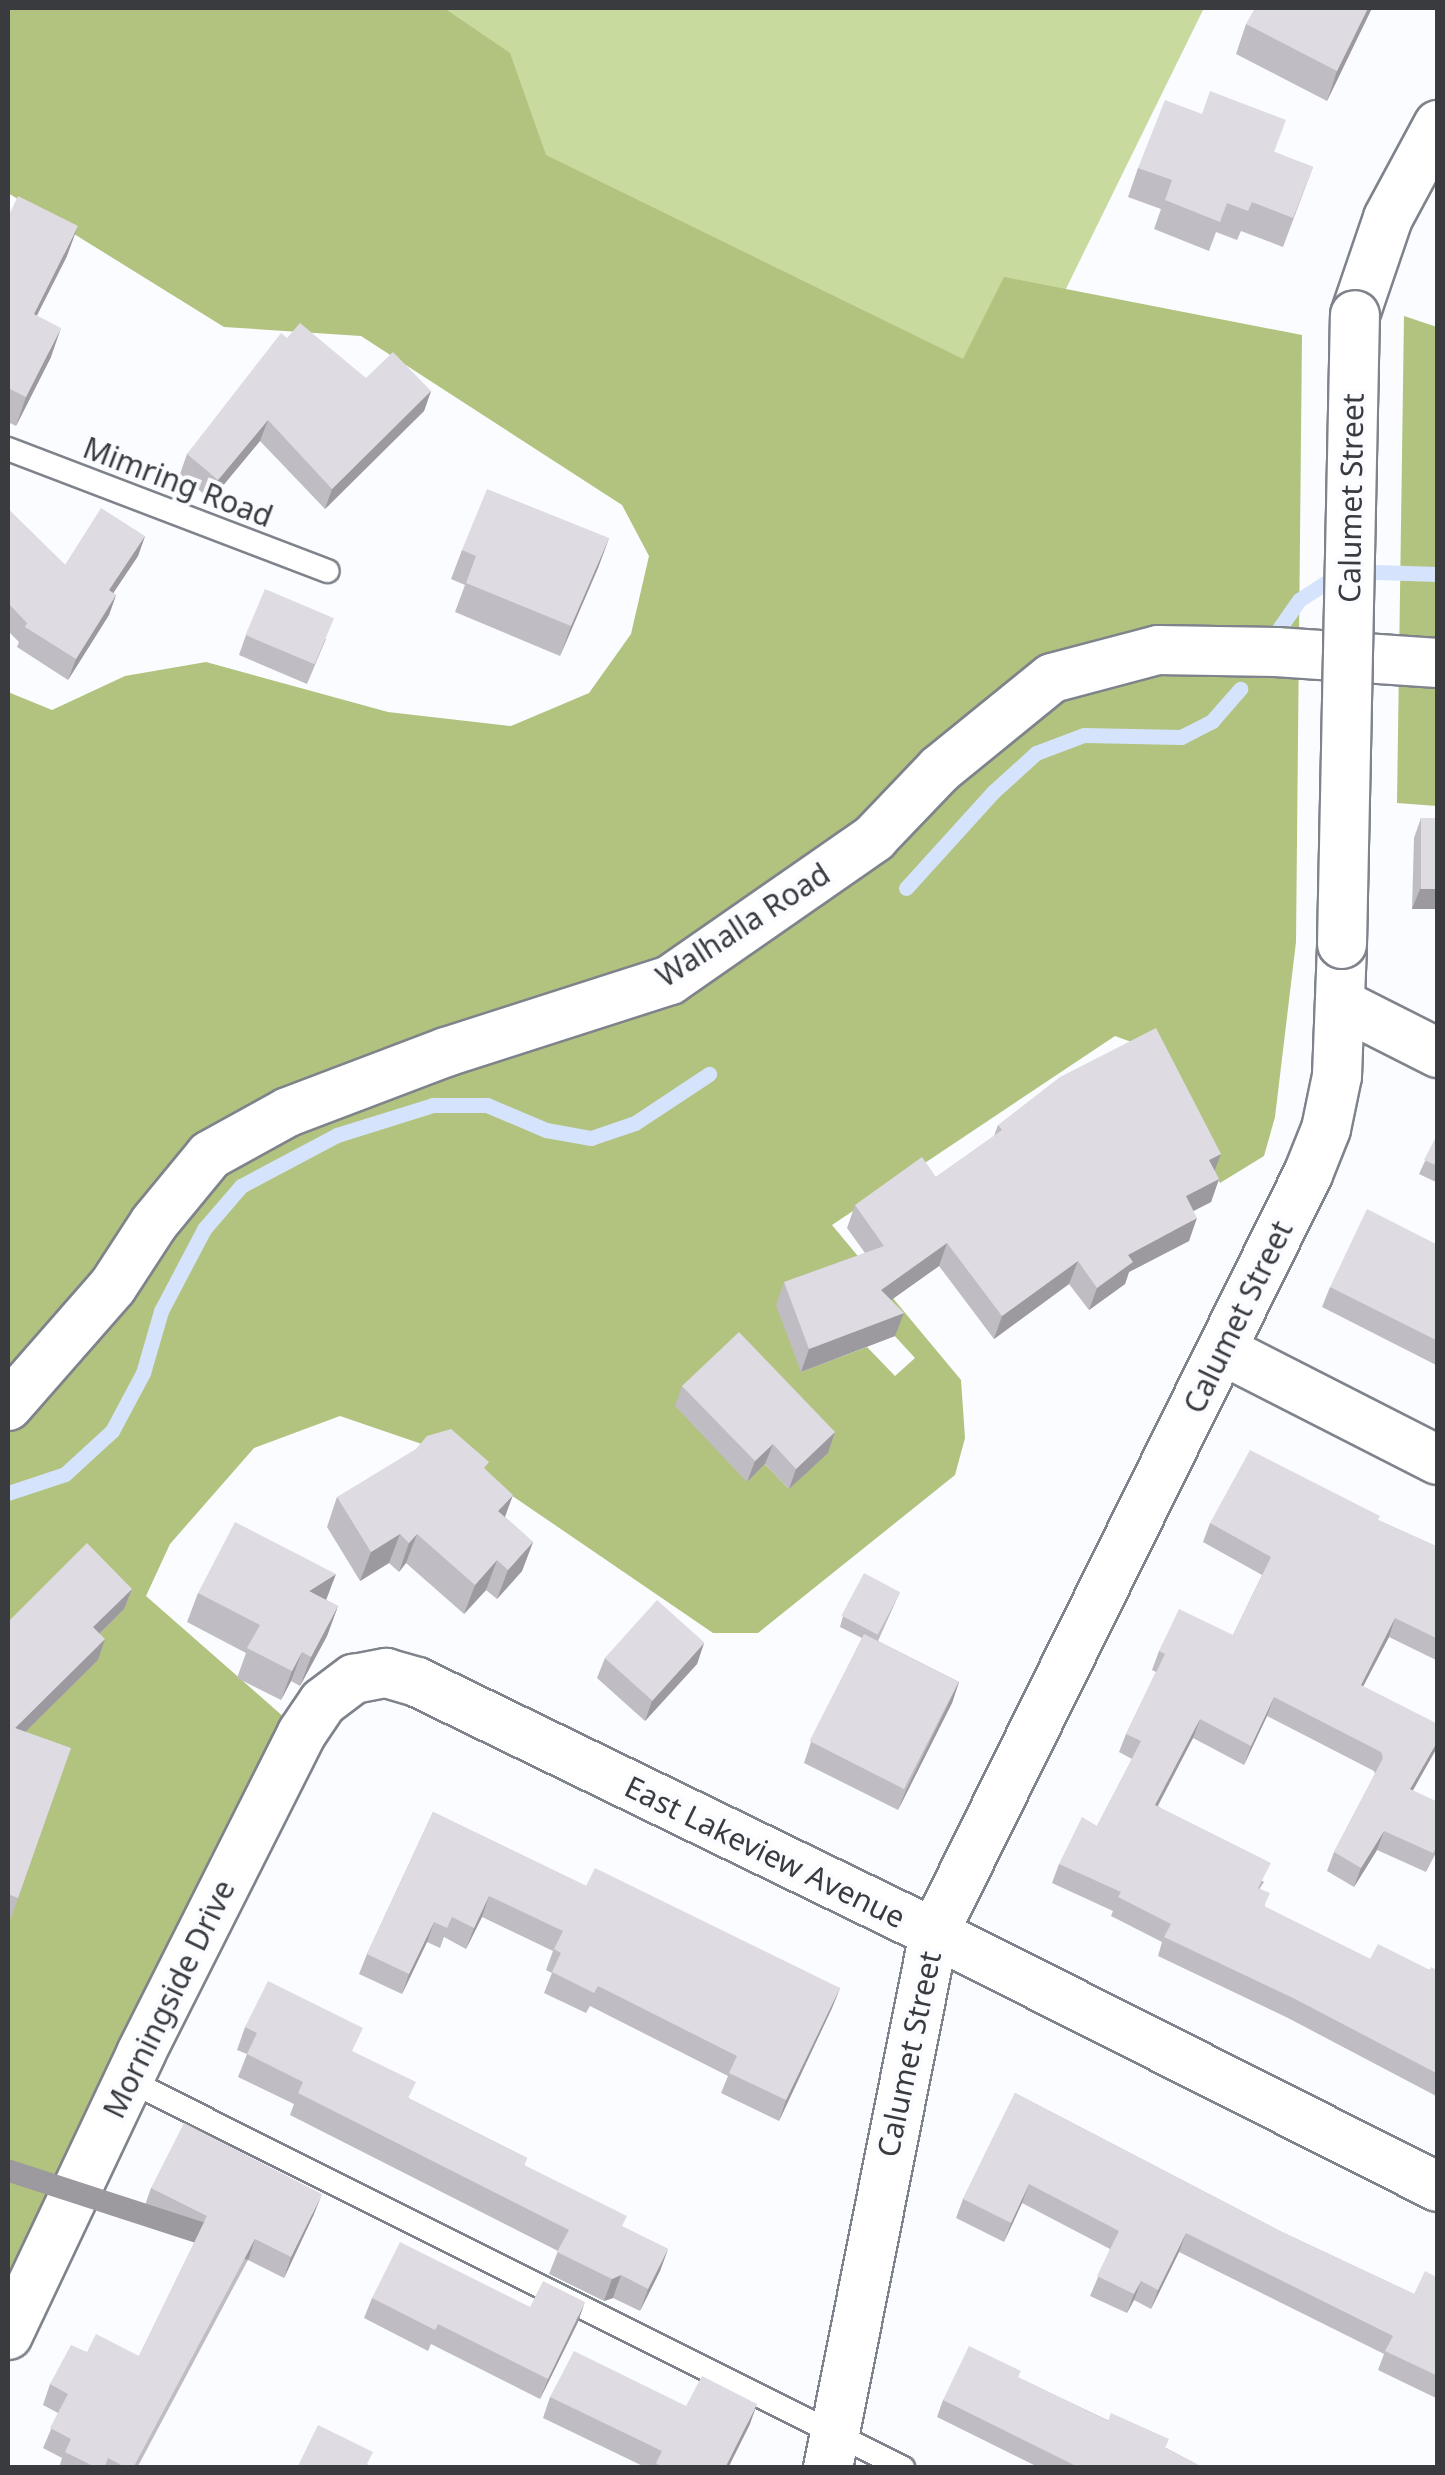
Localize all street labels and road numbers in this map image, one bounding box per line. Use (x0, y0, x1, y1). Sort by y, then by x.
street label: Calumet Street (1331, 393, 1371, 603)
street label: Mimring Road (78, 429, 278, 535)
street label: Walhalla Road (650, 856, 836, 994)
street label: Calumet Street (1176, 1215, 1300, 1419)
street label: East Lakeview Avenue (619, 1768, 911, 1936)
street label: Morningside Drive (96, 1874, 242, 2124)
street label: Calumet Street (870, 1948, 948, 2160)

